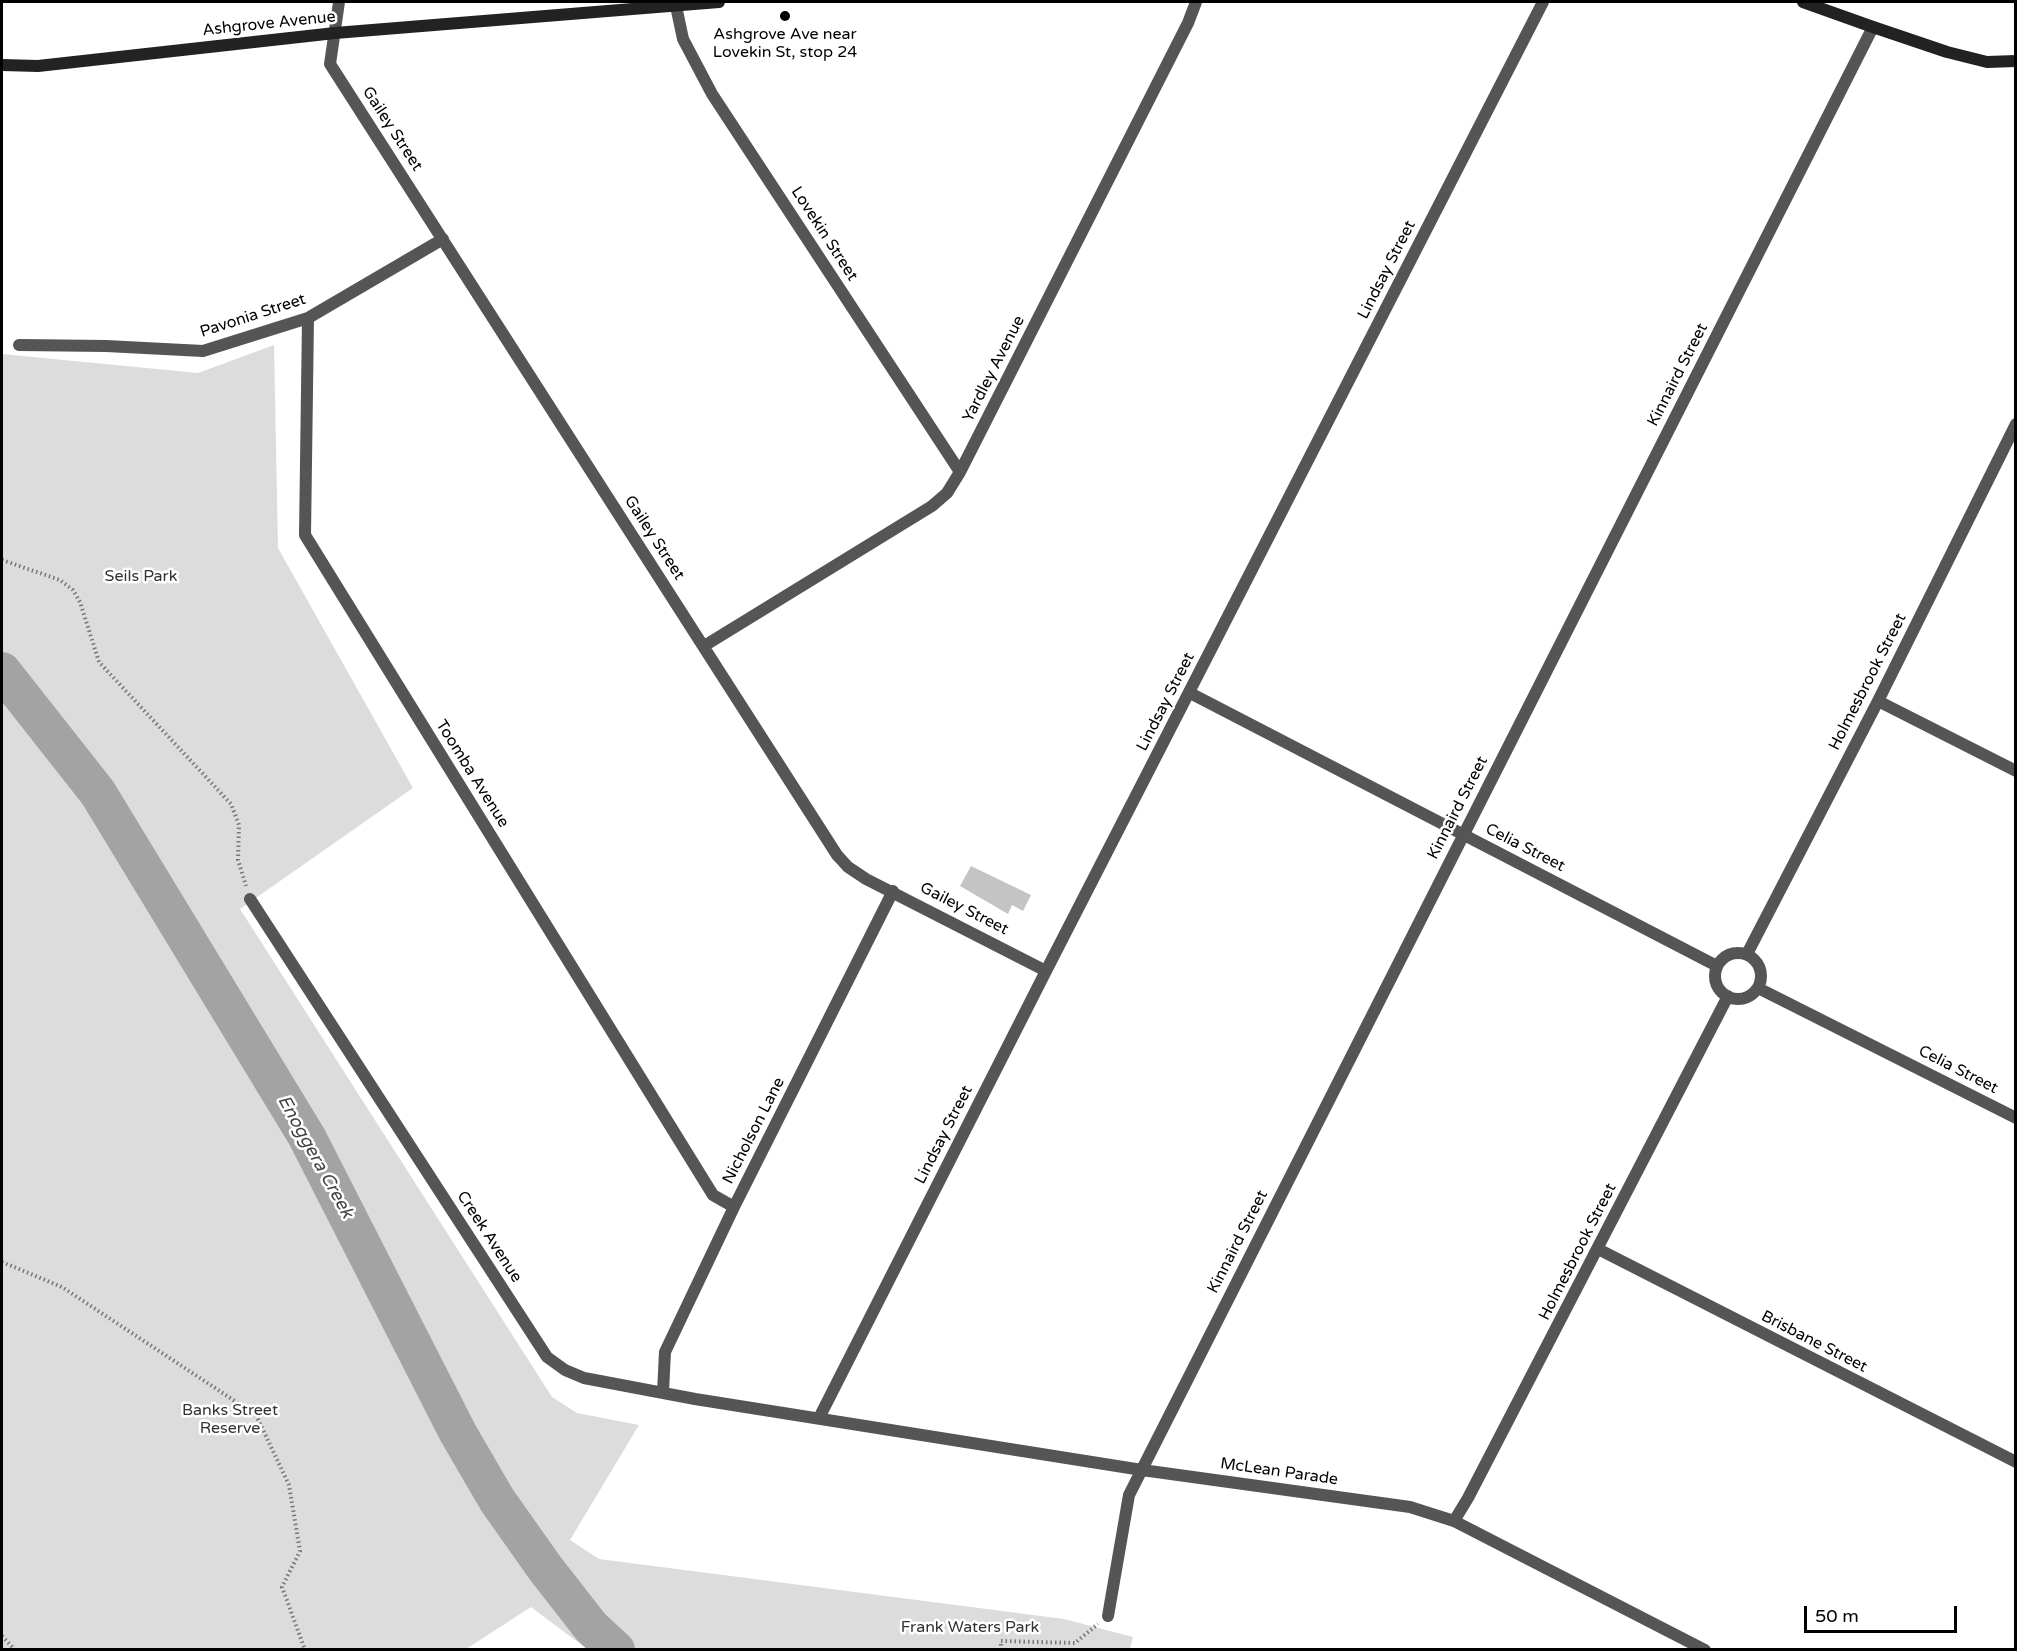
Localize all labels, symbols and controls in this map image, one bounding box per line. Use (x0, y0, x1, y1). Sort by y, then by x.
street label: Ashgrove Avenue (201, 7, 337, 41)
marker: Ashgrove Ave near Lovekin St, stop 24 (778, 9, 792, 23)
place label: Ashgrove Ave near Lovekin St, stop 24 (713, 25, 857, 63)
street label: Gailey Street (358, 83, 426, 175)
street label: Lovekin Street (786, 183, 862, 285)
street label: Lindsay Street (1354, 218, 1420, 322)
street label: Pavonia Street (198, 290, 308, 342)
street label: Yardley Avenue (959, 313, 1029, 425)
street label: Kinnaird Street (1644, 320, 1712, 430)
street label: Gailey Street (620, 492, 688, 584)
park label: Seils Park (105, 567, 177, 587)
street label: Holmesbrook Street (1825, 610, 1911, 754)
street label: Lindsay Street (1133, 650, 1199, 754)
street label: Toomba Avenue (431, 717, 513, 831)
street label: Kinnaird Street (1424, 753, 1492, 863)
street label: Celia Street (1482, 820, 1568, 876)
street label: Gailey Street (917, 879, 1011, 939)
street label: Celia Street (1915, 1042, 2001, 1098)
street label: Nicholson Lane (719, 1075, 789, 1187)
street label: Lindsay Street (911, 1083, 977, 1187)
water label: Enoggera Creek (272, 1092, 358, 1222)
street label: Holmesbrook Street (1535, 1180, 1621, 1324)
street label: Kinnaird Street (1204, 1187, 1272, 1297)
street label: Creek Avenue (452, 1188, 526, 1286)
street label: Brisbane Street (1758, 1307, 1870, 1377)
park label: Banks Street Reserve (182, 1401, 278, 1439)
street label: McLean Parade (1219, 1454, 1339, 1490)
scale bar (1807, 1594, 1960, 1632)
text: 50 m (1815, 1605, 1859, 1627)
park label: Frank Waters Park (901, 1618, 1039, 1638)

